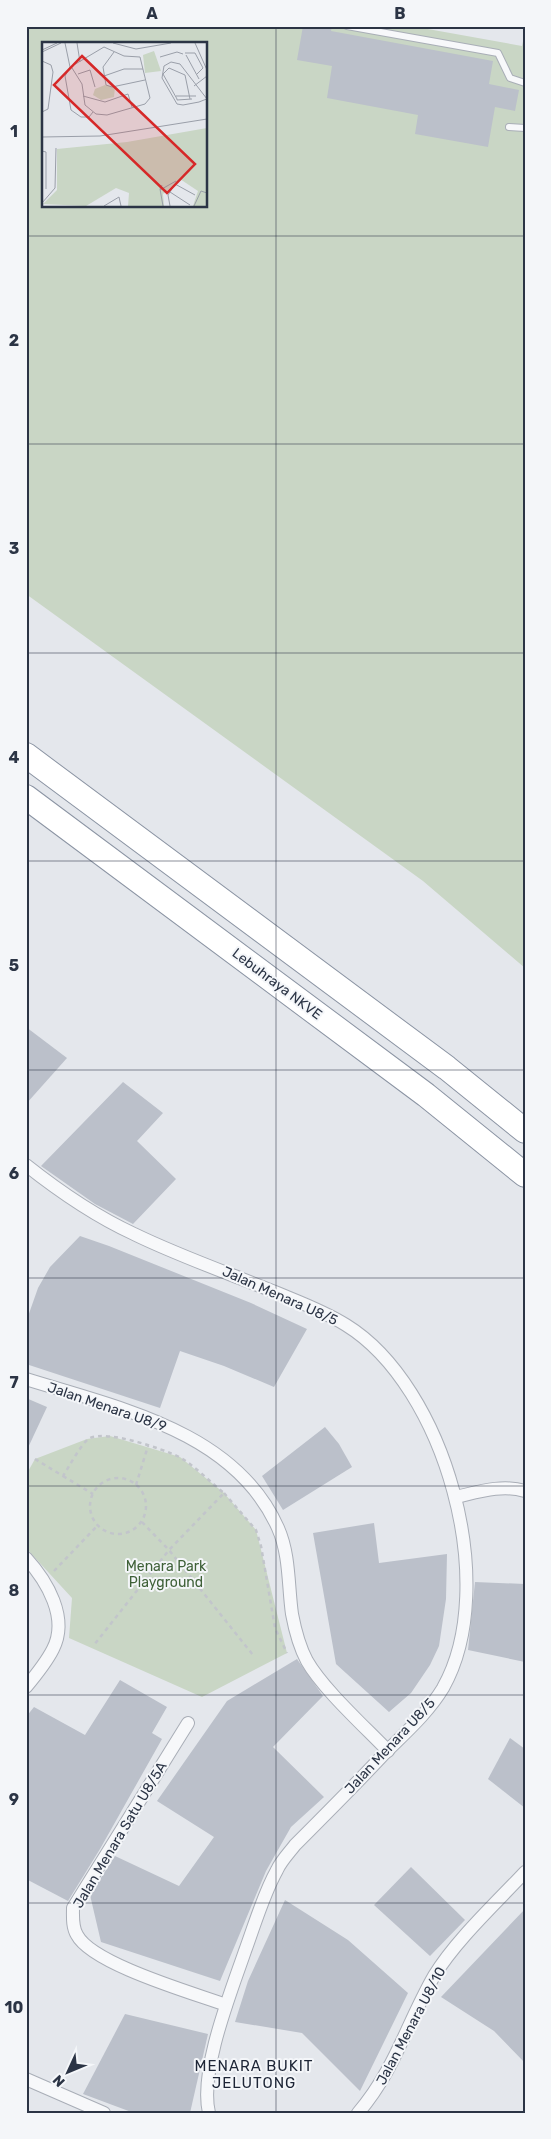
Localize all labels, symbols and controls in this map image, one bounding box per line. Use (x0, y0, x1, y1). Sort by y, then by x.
text: A (146, 4, 158, 23)
text: B (394, 4, 406, 23)
inset map (42, 42, 208, 208)
text: 1 (10, 122, 18, 141)
text: 2 (9, 331, 19, 350)
text: 3 (9, 539, 19, 558)
text: 4 (9, 748, 20, 767)
street label: Lebuhraya NKVE (229, 945, 325, 1023)
text: 5 (9, 956, 19, 975)
text: 6 (9, 1164, 19, 1183)
street label: Jalan Menara U8/5 (220, 1263, 340, 1329)
text: 7 (9, 1373, 19, 1392)
street label: Jalan Menara U8/9 (45, 1379, 169, 1435)
park label: Menara Park Playground (126, 1558, 207, 1591)
text: 8 (9, 1581, 20, 1600)
street label: Jalan Menara U8/5 (341, 1695, 439, 1797)
street label: Jalan Menara Satu U8/5A (69, 1758, 171, 1911)
text: 9 (9, 1790, 19, 1809)
street label: Jalan Menara U8/10 (373, 1964, 449, 2088)
text: 10 (5, 1998, 24, 2017)
north arrow (42, 2046, 92, 2096)
district label: MENARA BUKIT JELUTONG (195, 2057, 313, 2092)
text: N (49, 2071, 69, 2090)

